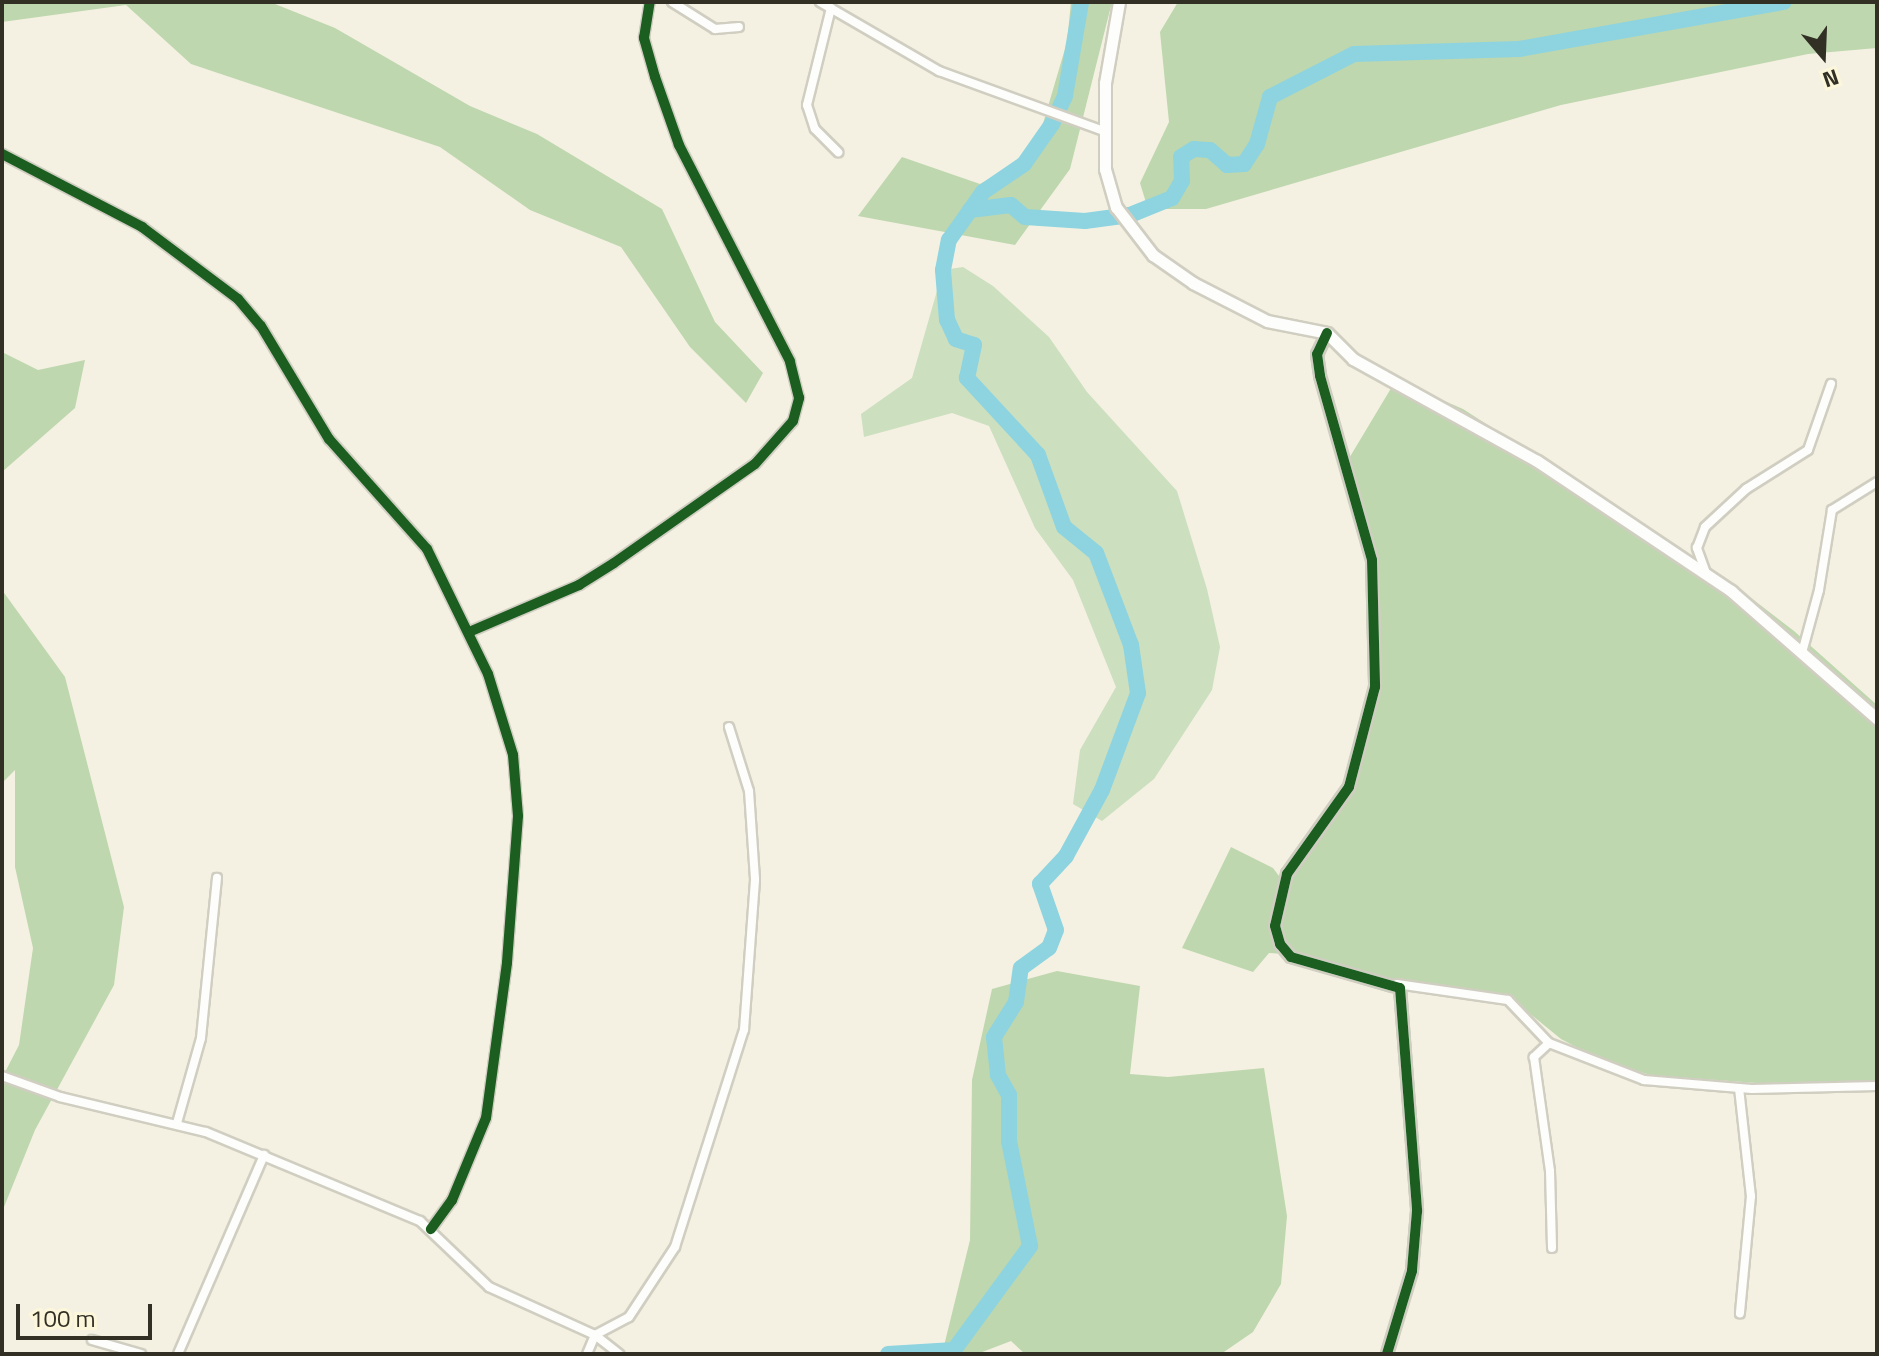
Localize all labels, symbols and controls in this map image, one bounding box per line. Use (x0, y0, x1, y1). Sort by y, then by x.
north arrow (1783, 16, 1863, 96)
text: N (1818, 60, 1844, 97)
scale bar (20, 1288, 156, 1338)
text: 100 m (30, 1300, 96, 1336)

